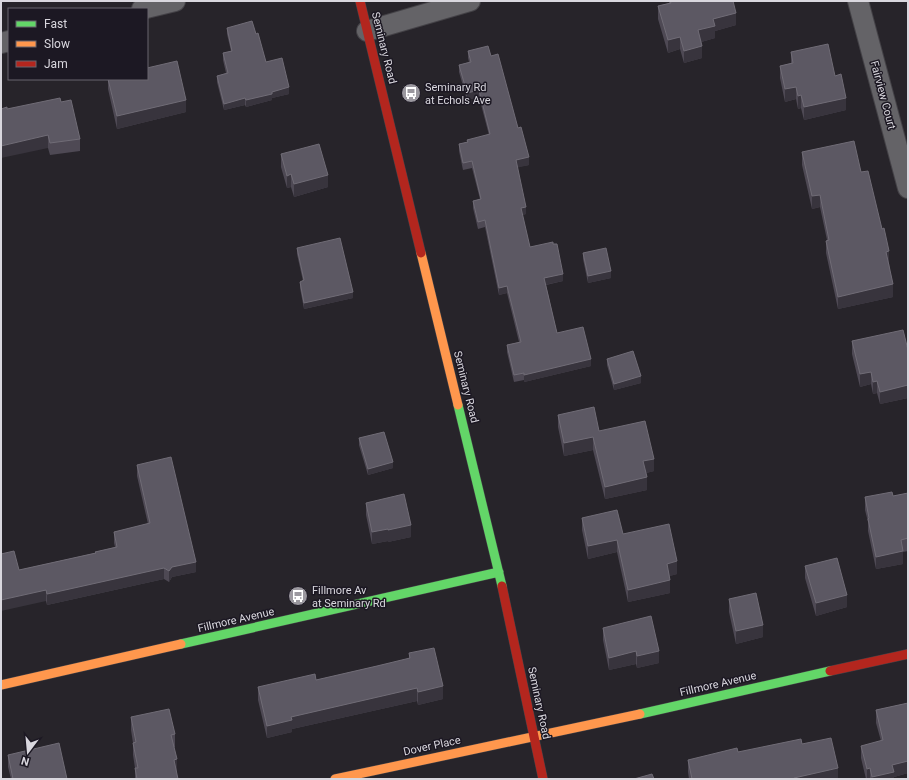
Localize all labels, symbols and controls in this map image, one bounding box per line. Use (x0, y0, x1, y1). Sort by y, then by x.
legend (8, 8, 148, 80)
street label: Seminary Road (369, 11, 399, 85)
text: Fast (44, 17, 67, 31)
text: Slow (44, 37, 70, 51)
text: Jam (44, 57, 68, 71)
street label: Fairview Court (868, 59, 898, 131)
place label: Seminary Rd at Echols Ave (425, 81, 491, 107)
bus stop icon: Seminary Rd at Echols Ave (400, 82, 422, 104)
street label: Seminary Road (451, 350, 481, 424)
place label: Fillmore Av at Seminary Rd (312, 584, 386, 610)
bus stop icon: Fillmore Av at Seminary Rd (287, 585, 309, 607)
street label: Fillmore Avenue (196, 605, 276, 635)
street label: Seminary Road (525, 666, 553, 740)
street label: Fillmore Avenue (678, 669, 758, 699)
north arrow (8, 732, 48, 772)
street label: Dover Place (402, 734, 462, 758)
text: N (20, 754, 31, 768)

